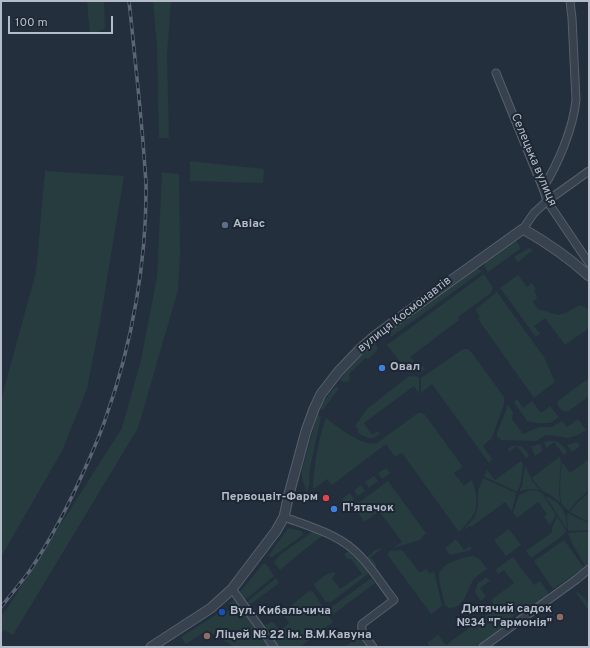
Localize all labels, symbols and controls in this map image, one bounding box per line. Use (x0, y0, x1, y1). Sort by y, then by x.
scale bar (10, 8, 115, 34)
text: 100 m (15, 15, 48, 31)
street label: Селецька вулиця (507, 111, 559, 209)
place label: Авіас (233, 218, 265, 232)
marker: Авіас (220, 220, 230, 230)
street label: вулиця Космонавтів (355, 274, 455, 356)
place label: Овал (390, 361, 420, 375)
marker: Овал (377, 363, 387, 373)
place label: Первоцвіт-Фарм (221, 491, 318, 505)
marker: Первоцвіт-Фарм (321, 493, 331, 503)
place label: П'ятачок (342, 502, 394, 516)
marker: П'ятачок (329, 504, 339, 514)
place label: Дитячий садок №34 "Гармонія" (457, 603, 552, 631)
place label: Вул. Кибальчича (230, 605, 331, 619)
marker: Вул. Кибальчича (217, 607, 227, 617)
marker: Дитячий садок №34 "Гармонія" (555, 612, 565, 622)
place label: Ліцей № 22 ім. В.М.Кавуна (215, 629, 372, 643)
marker: Ліцей № 22 ім. В.М.Кавуна (202, 631, 212, 641)

